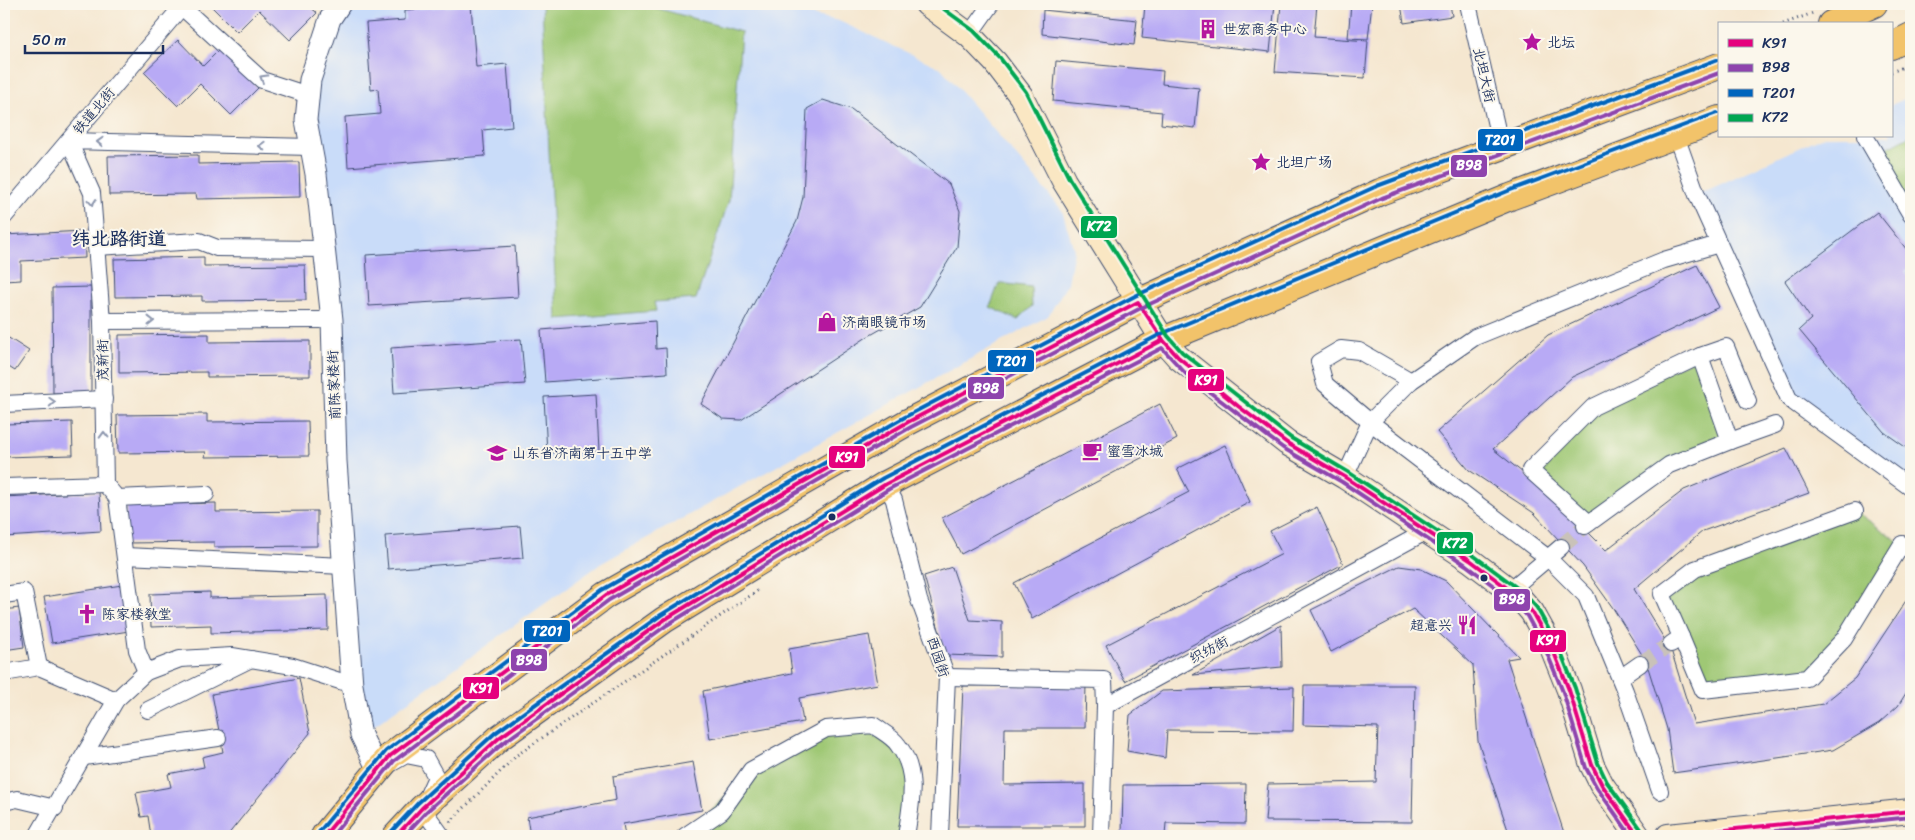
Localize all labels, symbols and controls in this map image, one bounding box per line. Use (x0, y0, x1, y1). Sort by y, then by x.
place label: 世宏商务中心 (1223, 17, 1307, 42)
building icon: 世宏商务中心 (1197, 18, 1219, 40)
scale bar (25, 22, 162, 54)
legend (1718, 22, 1892, 138)
text: 50 m (32, 27, 67, 53)
place label: 北坛 (1547, 30, 1575, 55)
text: K91 (1762, 30, 1787, 56)
place icon: 北坛 (1521, 31, 1543, 53)
street label: 北坦大街 (1466, 45, 1502, 105)
text: B98 (1762, 54, 1790, 80)
one-way arrow (259, 75, 268, 85)
text: T201 (1762, 80, 1795, 106)
street label: 铁道北街 (66, 82, 122, 140)
text: K72 (1762, 104, 1789, 130)
line badge: T201 (1477, 128, 1524, 152)
text: T201 (1485, 128, 1515, 153)
one-way arrow (96, 136, 104, 147)
one-way arrow (258, 141, 266, 151)
place label: 北坦广场 (1276, 150, 1332, 175)
place icon: 北坦广场 (1250, 151, 1272, 173)
text: B98 (1456, 153, 1482, 178)
line badge: B98 (1450, 154, 1488, 178)
one-way arrow (87, 198, 98, 206)
text: K72 (1086, 214, 1112, 239)
line badge: K72 (1080, 215, 1118, 239)
district label: 纬北路街道 (71, 222, 167, 255)
place label: 济南眼镜市场 (842, 310, 926, 335)
shop icon: 济南眼镜市场 (816, 311, 838, 333)
one-way arrow (147, 316, 155, 326)
street label: 茂新街 (90, 339, 116, 381)
line badge: T201 (987, 349, 1035, 373)
text: T201 (996, 349, 1026, 374)
street label: 前陈家楼街 (320, 350, 348, 420)
line badge: K91 (1187, 368, 1225, 392)
text: K91 (1193, 368, 1218, 393)
line badge: B98 (967, 376, 1005, 400)
text: B98 (973, 376, 999, 401)
one-way arrow (49, 396, 57, 407)
one-way arrow (99, 431, 109, 439)
place label: 蜜雪冰城 (1107, 439, 1163, 464)
cafe icon: 蜜雪冰城 (1081, 440, 1103, 462)
place label: 山东省济南第十五中学 (512, 441, 652, 466)
school or university icon: 山东省济南第十五中学 (486, 442, 508, 464)
line badge: K91 (828, 445, 866, 469)
text: K91 (834, 445, 859, 470)
unlabelled marker (827, 512, 837, 522)
line badge: K72 (1436, 531, 1474, 555)
text: K72 (1442, 531, 1468, 556)
unlabelled marker (1479, 573, 1489, 583)
text: B98 (1499, 587, 1525, 612)
line badge: B98 (1493, 588, 1531, 612)
place label: 陈家楼教堂 (102, 602, 172, 627)
church icon: 陈家楼教堂 (76, 603, 98, 625)
place label: 超意兴 (1410, 613, 1452, 638)
restaurant icon: 超意兴 (1456, 614, 1478, 636)
line badge: T201 (523, 619, 571, 643)
text: T201 (532, 619, 562, 644)
text: K91 (1535, 628, 1560, 653)
street label: 织纺街 (1185, 629, 1233, 671)
line badge: K91 (1529, 629, 1567, 653)
street label: 西园街 (920, 633, 956, 681)
line badge: B98 (510, 648, 548, 672)
text: B98 (516, 648, 542, 673)
line badge: K91 (462, 676, 500, 700)
text: K91 (468, 676, 493, 701)

